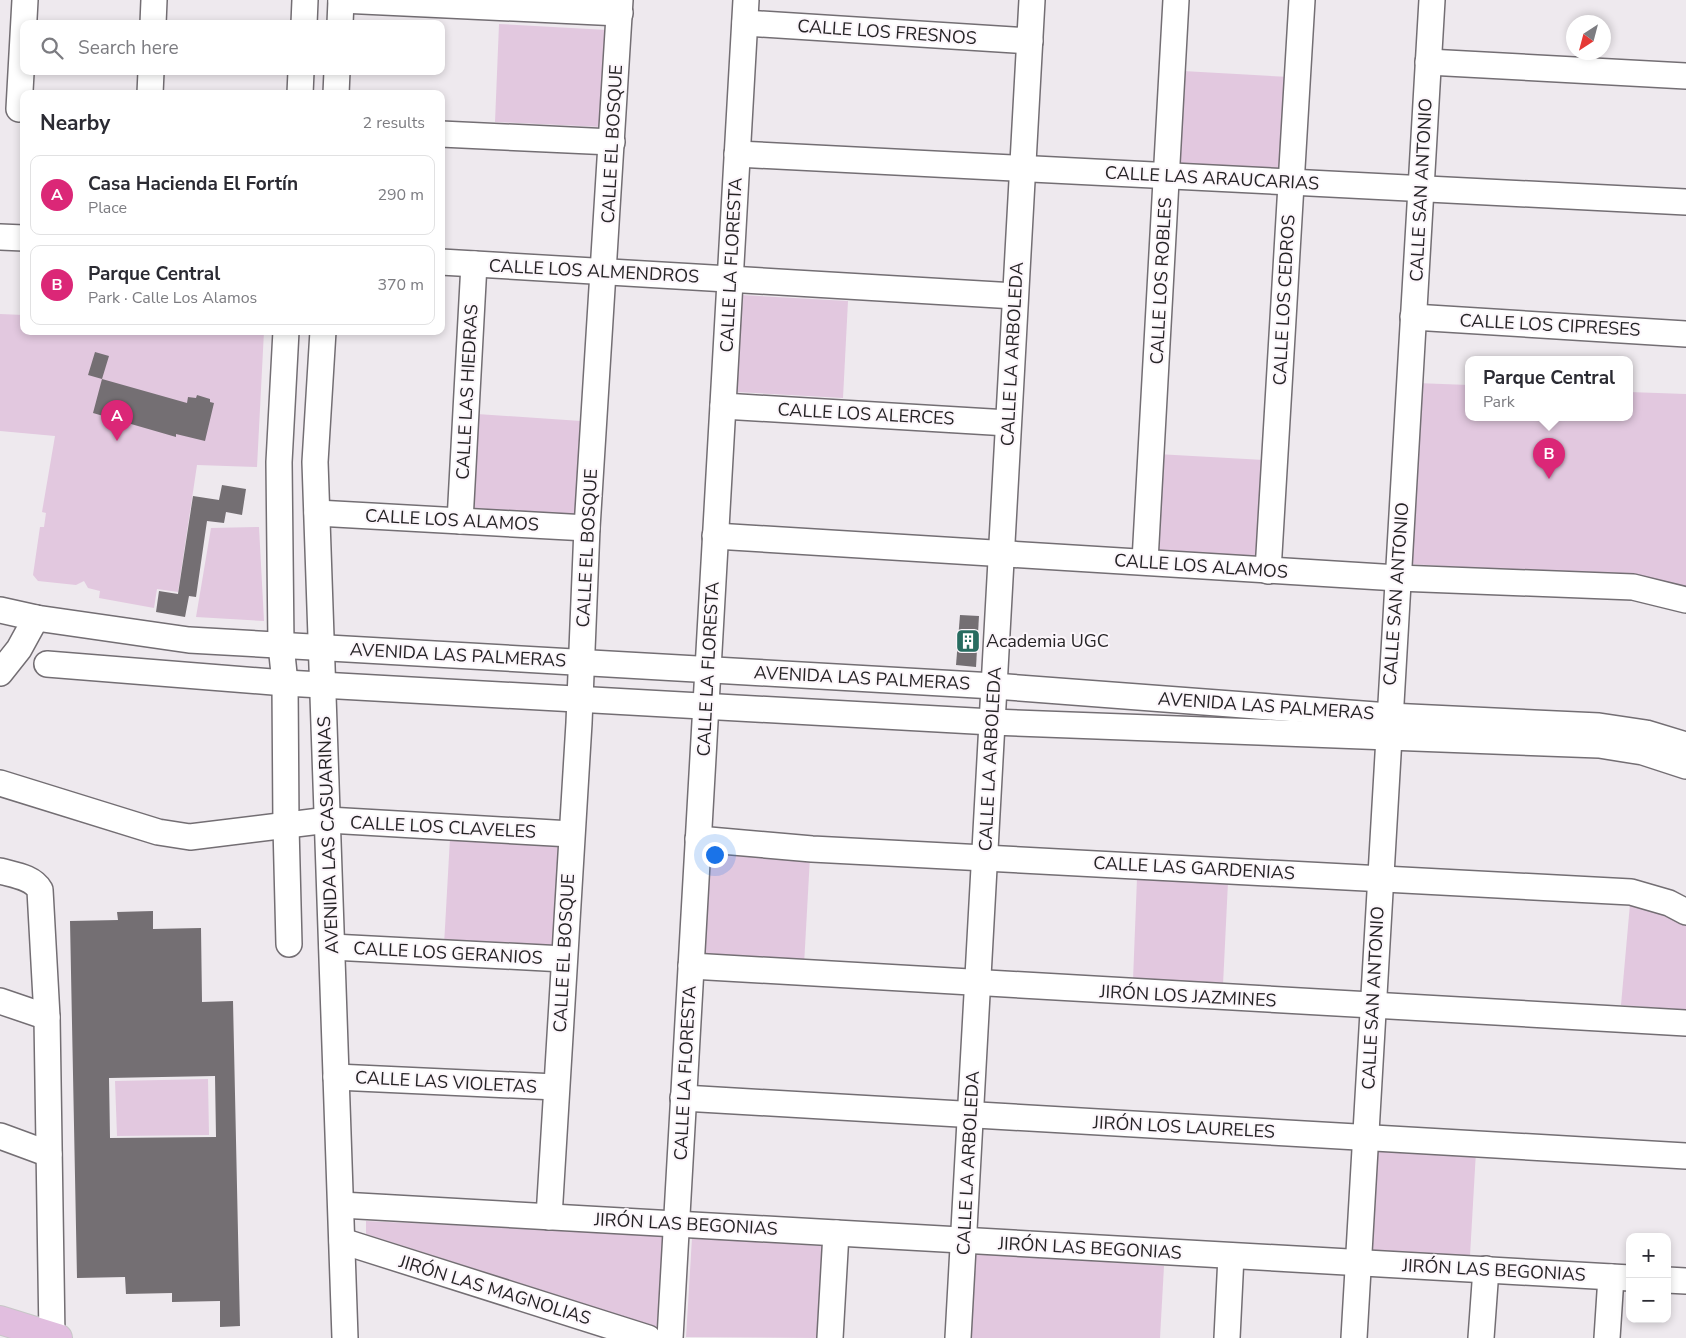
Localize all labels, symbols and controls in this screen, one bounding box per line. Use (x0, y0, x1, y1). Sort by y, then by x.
street label: CALLE LOS FRESNOS (797, 14, 977, 50)
north arrow (1566, 15, 1611, 60)
search box (20, 20, 445, 75)
icon: search (38, 34, 66, 62)
text: Search here (78, 35, 179, 61)
street label: CALLE EL BOSQUE (596, 64, 628, 224)
street label: CALLE SAN ANTONIO (1404, 98, 1438, 282)
text: Nearby (40, 109, 110, 137)
text: 2 results (363, 112, 425, 134)
street label: CALLE LAS ARAUCARIAS (1104, 160, 1320, 196)
text: Casa Hacienda El Fortín (88, 171, 298, 197)
street label: CALLE LA FLORESTA (714, 177, 748, 353)
text: A (51, 184, 63, 206)
text: 290 m (377, 184, 424, 206)
text: Place (88, 197, 127, 219)
street label: CALLE LOS ROBLES (1145, 197, 1177, 365)
street label: CALLE LOS CEDROS (1268, 214, 1300, 386)
street label: CALLE LOS ALMENDROS (488, 254, 700, 288)
text: Parque Central (88, 261, 220, 287)
street label: CALLE LA ARBOLEDA (995, 261, 1029, 447)
text: B (51, 274, 63, 296)
text: 370 m (377, 274, 424, 296)
text: Park · Calle Los Alamos (88, 287, 257, 309)
street label: CALLE LAS HIEDRAS (450, 304, 484, 480)
street label: CALLE LOS CIPRESES (1459, 308, 1641, 342)
popup (1465, 356, 1633, 421)
text: Parque Central (1483, 365, 1615, 391)
text: Park (1483, 391, 1515, 413)
street label: CALLE LOS ALERCES (777, 397, 955, 431)
pin: A (101, 400, 133, 441)
pin: B (1533, 438, 1565, 479)
street label: CALLE EL BOSQUE (571, 468, 603, 628)
street label: CALLE SAN ANTONIO (1378, 502, 1414, 686)
street label: CALLE LOS ALAMOS (364, 503, 540, 537)
street label: CALLE LOS ALAMOS (1113, 548, 1289, 584)
street label: CALLE LA FLORESTA (691, 581, 725, 757)
building icon: Academia UGC (955, 628, 981, 654)
place label: Academia UGC (986, 629, 1109, 653)
street label: AVENIDA LAS PALMERAS (349, 637, 567, 673)
street label: AVENIDA LAS PALMERAS (753, 660, 971, 696)
street label: CALLE LA ARBOLEDA (973, 666, 1007, 852)
street label: AVENIDA LAS PALMERAS (1157, 686, 1375, 726)
street label: AVENIDA LAS CASUARINAS (312, 716, 344, 954)
street label: CALLE LOS CLAVELES (350, 810, 536, 844)
your location (702, 842, 728, 868)
street label: CALLE LAS GARDENIAS (1093, 851, 1295, 885)
street label: CALLE EL BOSQUE (548, 873, 580, 1033)
street label: CALLE SAN ANTONIO (1356, 906, 1390, 1090)
street label: CALLE LOS GERANIOS (353, 936, 543, 970)
street label: JIRÓN LOS JAZMINES (1098, 979, 1277, 1013)
street label: CALLE LA FLORESTA (668, 985, 702, 1161)
street label: CALLE LAS VIOLETAS (354, 1065, 538, 1099)
street label: CALLE LA ARBOLEDA (951, 1070, 985, 1256)
street label: JIRÓN LOS LAURELES (1091, 1110, 1276, 1144)
street label: JIRÓN LAS BEGONIAS (593, 1207, 778, 1241)
street label: JIRÓN LAS BEGONIAS (997, 1231, 1182, 1265)
map controls (1626, 1233, 1671, 1323)
button: + (1626, 1233, 1671, 1278)
street label: JIRÓN LAS MAGNOLIAS (395, 1249, 594, 1331)
street label: JIRÓN LAS BEGONIAS (1401, 1253, 1586, 1287)
button: − (1626, 1278, 1671, 1323)

